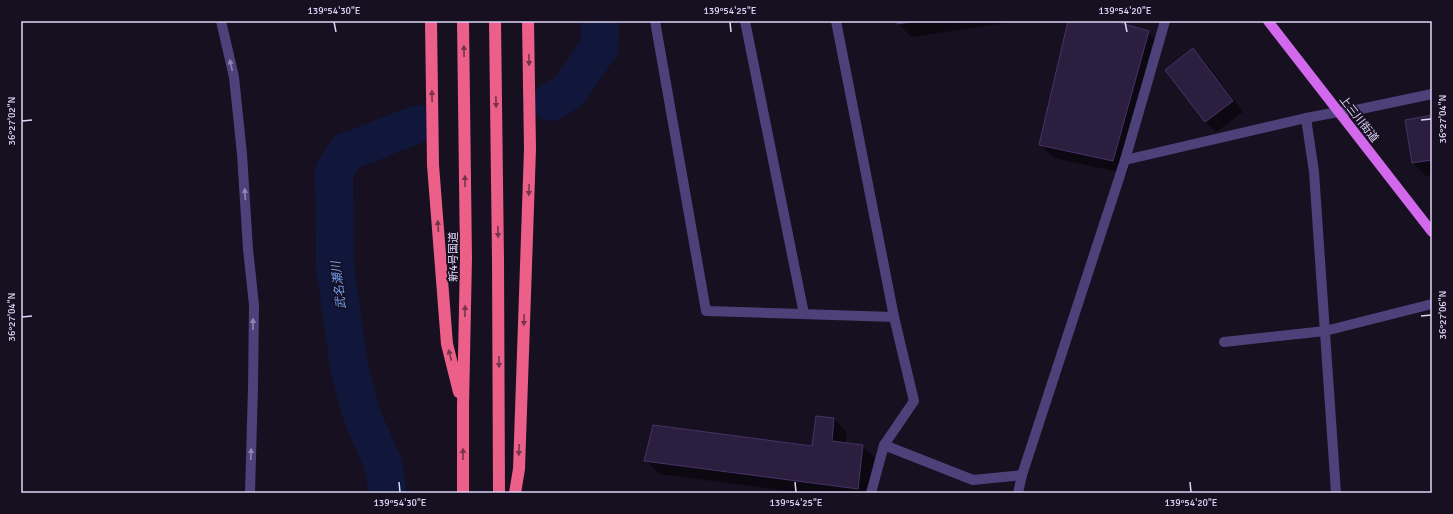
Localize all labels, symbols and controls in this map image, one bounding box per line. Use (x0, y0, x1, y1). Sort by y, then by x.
text: 139°54'30"E (307, 5, 361, 17)
text: 139°54'25"E (703, 5, 757, 17)
text: 139°54'20"E (1098, 5, 1152, 17)
one-way arrow (460, 45, 467, 57)
one-way arrow (526, 54, 532, 67)
one-way arrow (228, 59, 234, 71)
one-way arrow (429, 89, 435, 102)
street label: 上三川街道 (1337, 93, 1381, 145)
text: 36°27'04"N (1437, 95, 1449, 143)
one-way arrow (493, 96, 499, 109)
text: 36°27'02"N (6, 97, 18, 145)
one-way arrow (462, 174, 468, 187)
one-way arrow (525, 184, 532, 196)
one-way arrow (241, 188, 248, 200)
one-way arrow (434, 220, 441, 232)
one-way arrow (495, 226, 501, 239)
street label: 新4号国道 (447, 232, 460, 282)
water label: 武名瀬川 (328, 258, 349, 310)
text: 36°27'06"N (1437, 291, 1449, 339)
text: 36°27'04"N (6, 293, 18, 341)
one-way arrow (462, 304, 468, 317)
one-way arrow (521, 314, 527, 327)
one-way arrow (250, 318, 257, 330)
one-way arrow (446, 349, 452, 361)
one-way arrow (496, 356, 502, 369)
one-way arrow (516, 444, 523, 456)
one-way arrow (248, 447, 254, 460)
one-way arrow (460, 447, 466, 460)
text: 139°54'30"E (373, 497, 427, 509)
text: 139°54'25"E (769, 497, 823, 509)
text: 139°54'20"E (1164, 497, 1218, 509)

